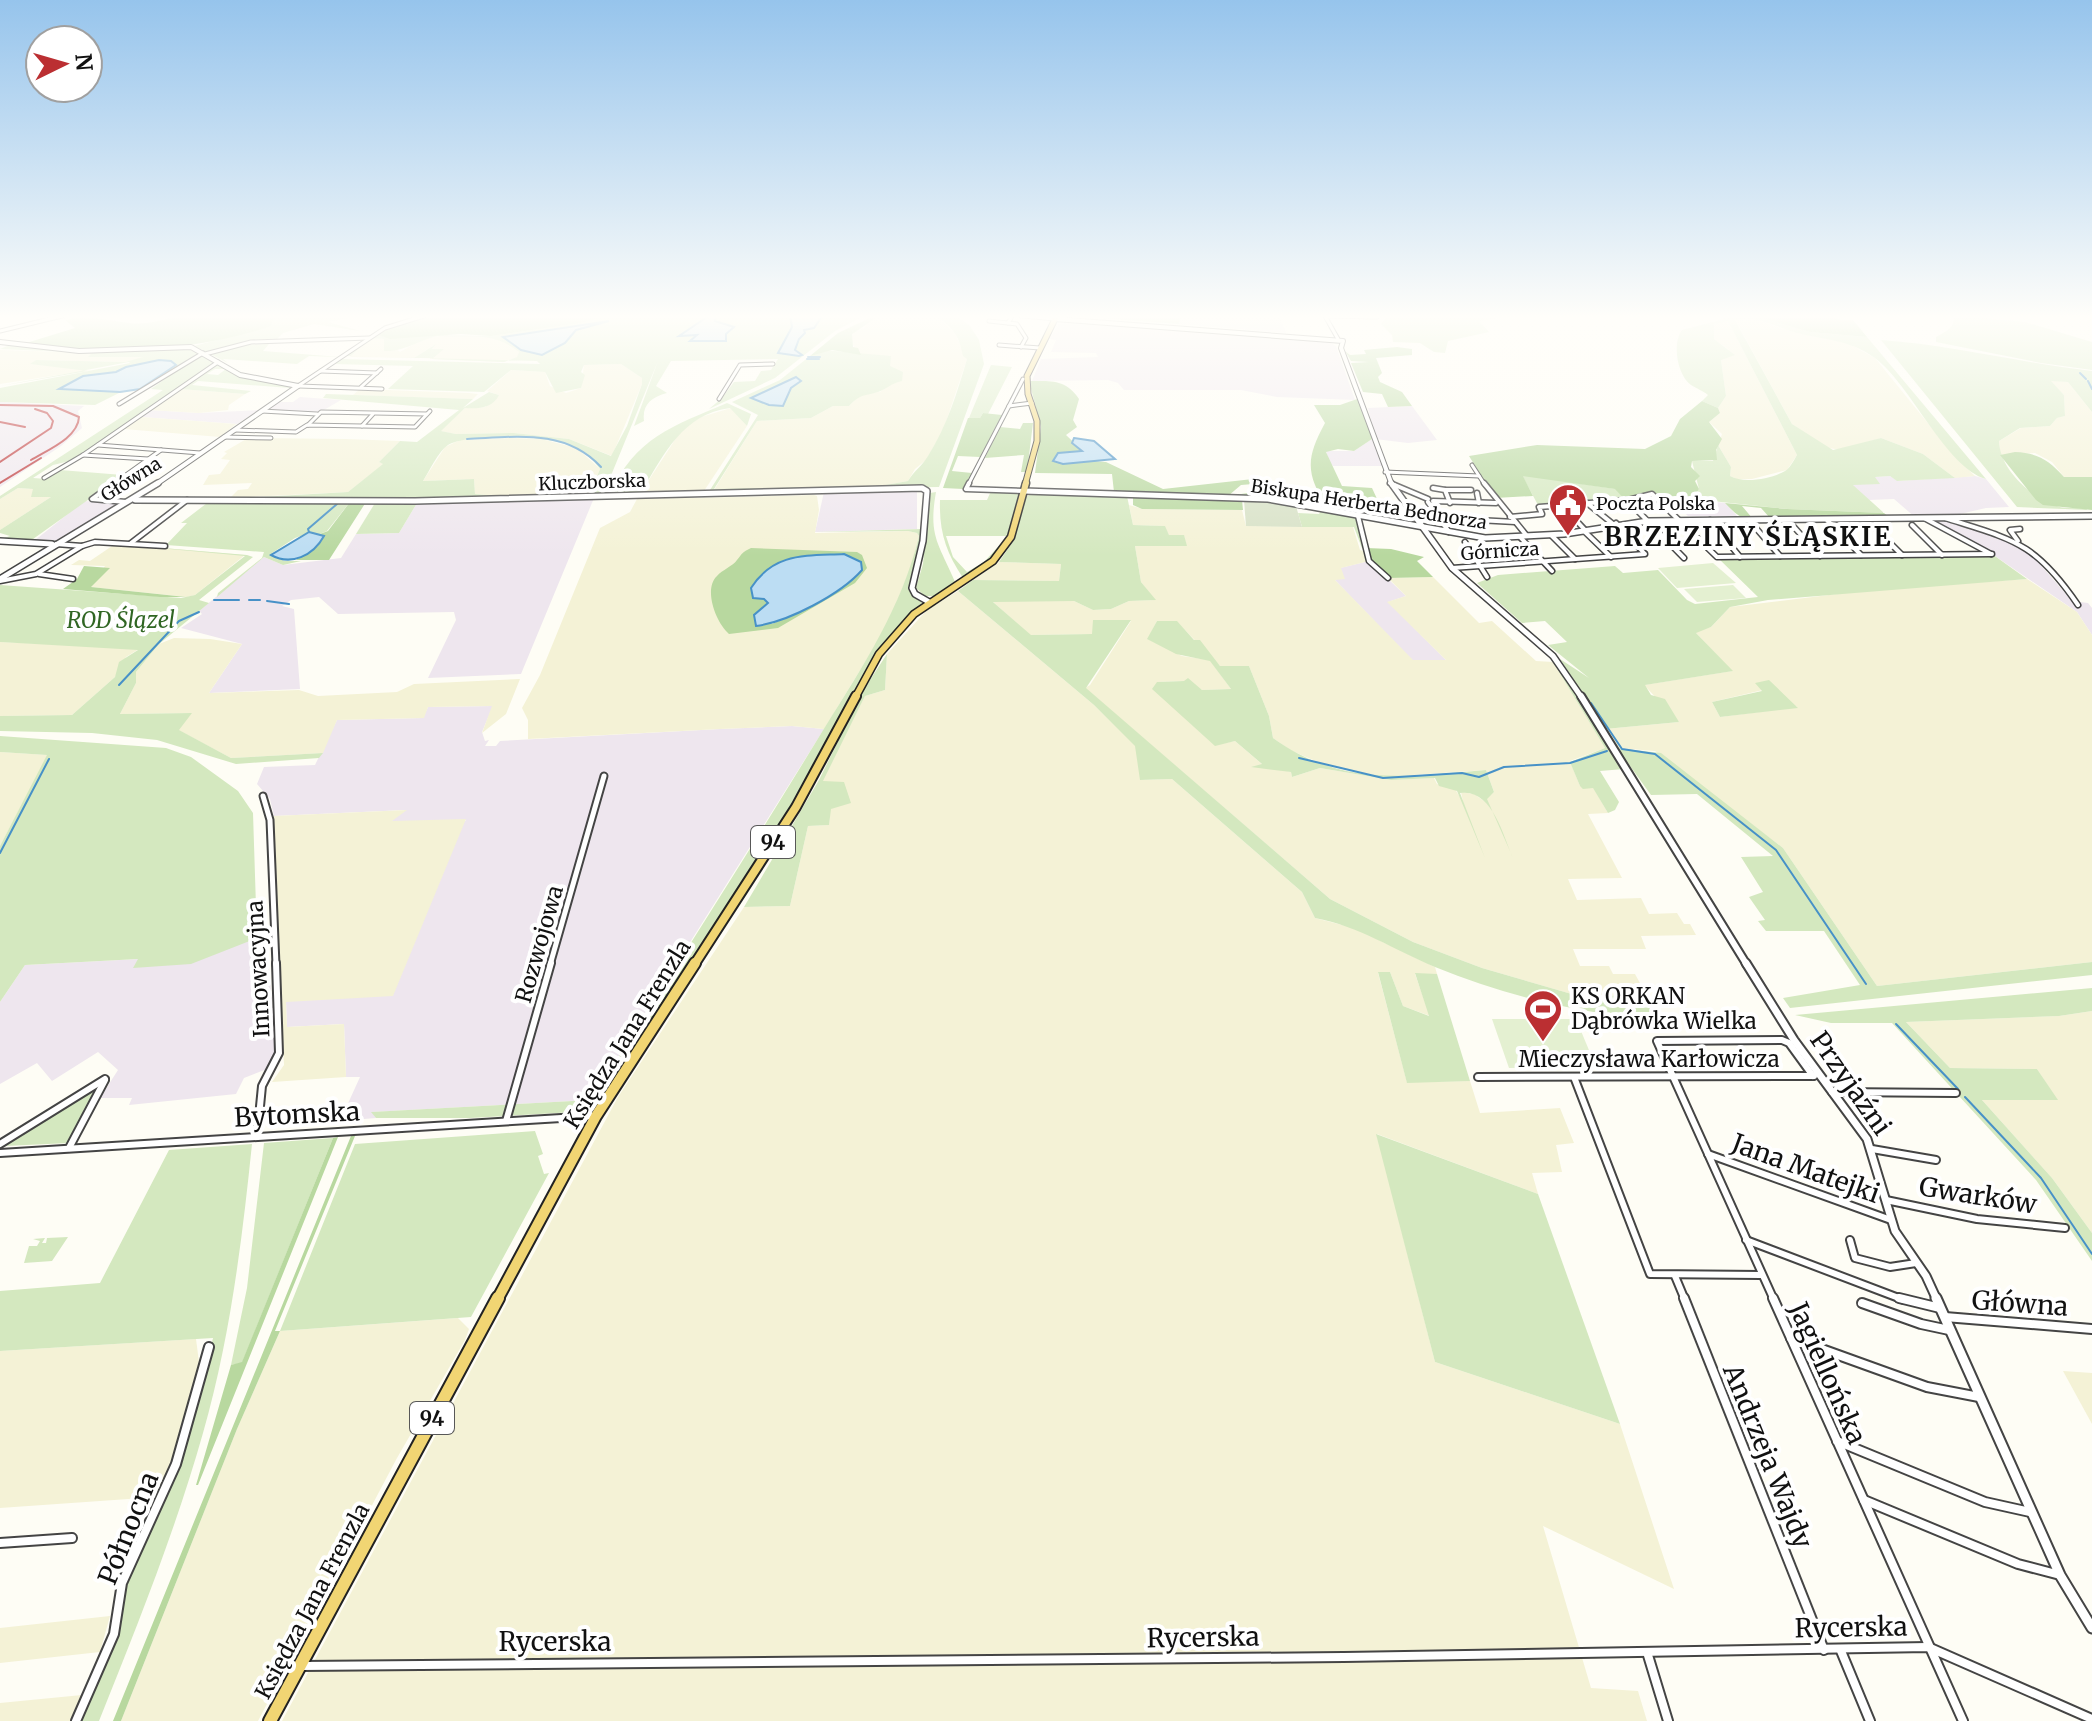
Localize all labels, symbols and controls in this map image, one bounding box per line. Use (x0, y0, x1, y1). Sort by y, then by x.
north arrow (24, 24, 104, 104)
text: N (69, 52, 99, 73)
street label: Główna (97, 451, 166, 506)
street label: Kluczborska (538, 469, 647, 495)
street label: Biskupa Herberta Bednorza (1249, 474, 1489, 534)
public building icon: Poczta Polska (1547, 482, 1589, 537)
place label: Poczta Polska (1596, 492, 1716, 515)
district label: BRZEZINY ŚLĄSKIE (1604, 519, 1892, 553)
street label: Górnicza (1460, 537, 1540, 565)
park label: ROD Ślązel (67, 605, 175, 634)
road number: 94 (751, 826, 795, 858)
street label: Rozwojowa (509, 882, 569, 1006)
street label: Innowacyjna (240, 900, 276, 1038)
street label: Księdza Jana Frenzla (557, 934, 697, 1134)
place label: KS ORKAN Dąbrówka Wielka (1571, 982, 1757, 1035)
sports icon: KS ORKAN Dąbrówka Wielka (1522, 988, 1564, 1043)
street label: Przyjaźni (1803, 1025, 1899, 1141)
street label: Mieczysława Karłowicza (1518, 1045, 1780, 1073)
street label: Bytomska (233, 1094, 361, 1134)
street label: Jana Matejki (1726, 1126, 1885, 1210)
street label: Gwarków (1917, 1169, 2040, 1221)
street label: Główna (1971, 1283, 2069, 1323)
street label: Jagiellońska (1782, 1296, 1874, 1449)
street label: Andrzeja Wajdy (1716, 1358, 1820, 1554)
road number: 94 (410, 1402, 454, 1434)
street label: Północna (91, 1467, 166, 1589)
street label: Księdza Jana Frenzla (249, 1498, 376, 1704)
street label: Rycerska (1794, 1610, 1908, 1644)
street label: Rycerska (1146, 1620, 1260, 1654)
street label: Rycerska (498, 1625, 612, 1658)

